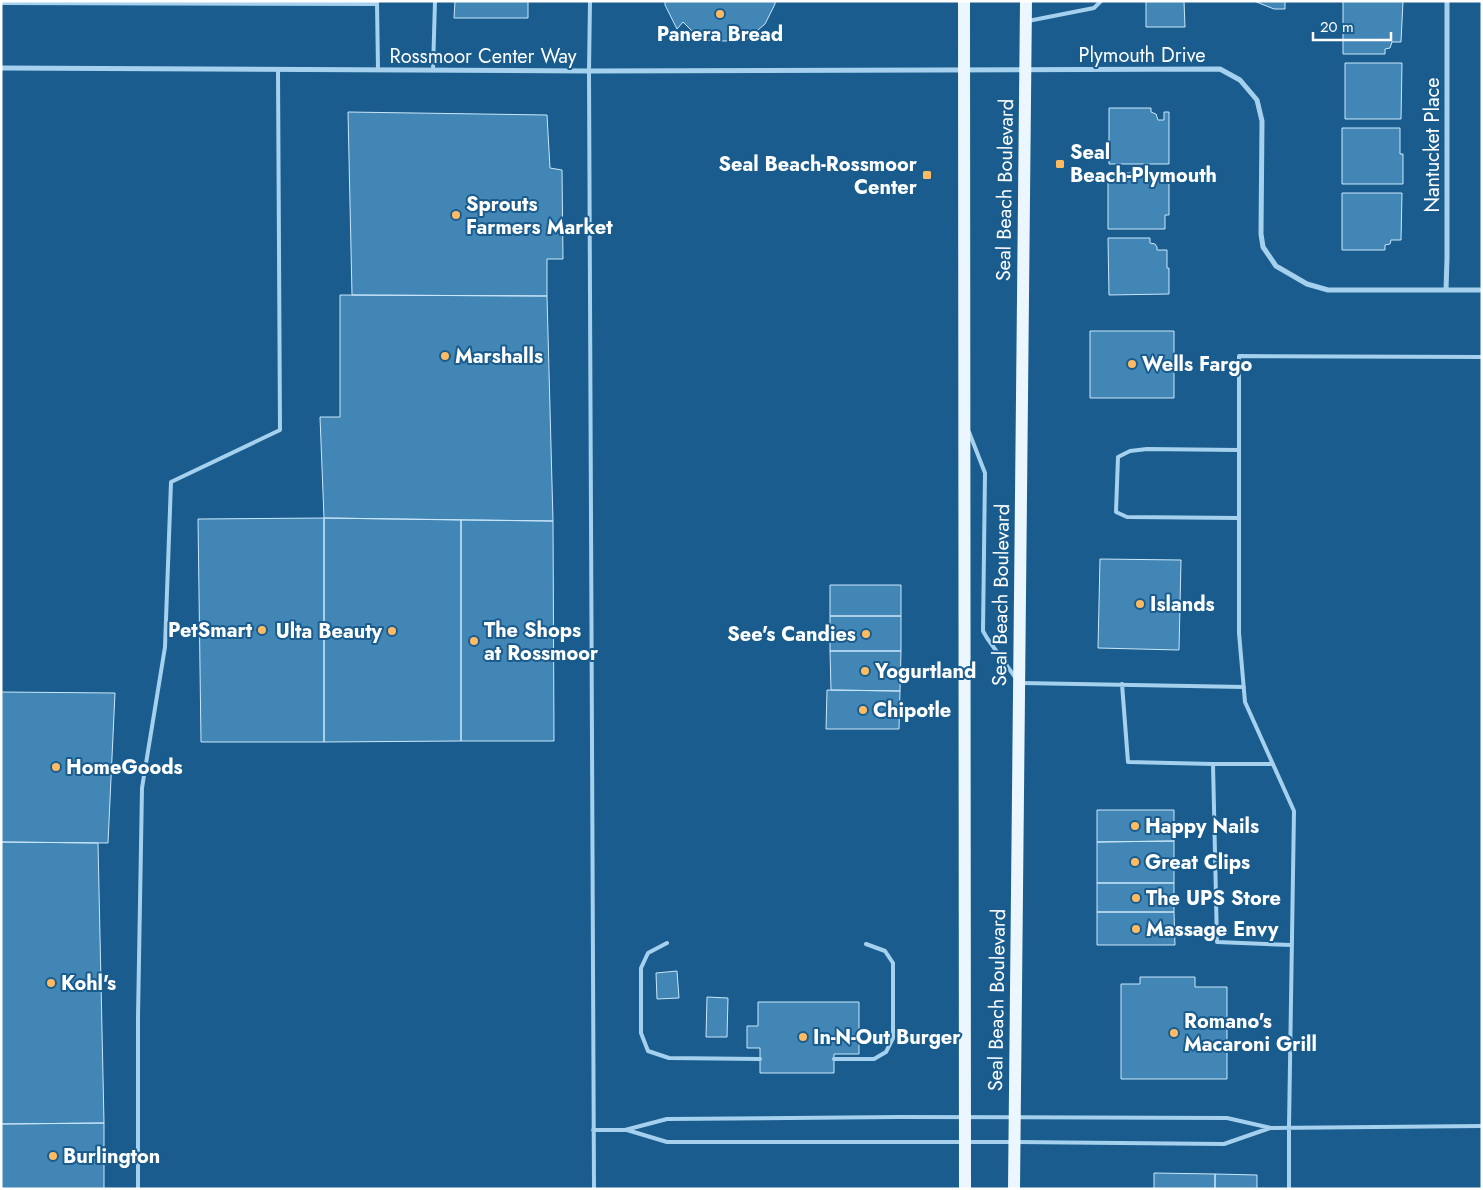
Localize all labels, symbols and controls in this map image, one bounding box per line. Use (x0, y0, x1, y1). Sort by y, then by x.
marker: Panera Bread (714, 8, 726, 20)
scale bar (1313, 10, 1390, 42)
text: 20 m (1320, 16, 1354, 38)
place label: Panera Bread (657, 20, 783, 49)
street label: Plymouth Drive (1078, 41, 1206, 70)
street label: Rossmoor Center Way (389, 42, 577, 71)
street label: Nantucket Place (1418, 77, 1447, 213)
street label: Seal Beach Boulevard (989, 99, 1021, 281)
place label: Seal Beach-Plymouth (1070, 138, 1217, 190)
place label: Seal Beach-Rossmoor Center (718, 150, 918, 202)
marker: Seal Beach-Plymouth (1054, 158, 1066, 170)
marker: Seal Beach-Rossmoor Center (921, 169, 933, 181)
place label: Sprouts Farmers Market (466, 190, 613, 242)
marker: Sprouts Farmers Market (450, 209, 462, 221)
place label: Marshalls (455, 342, 543, 371)
marker: Marshalls (439, 350, 451, 362)
place label: Wells Fargo (1142, 350, 1252, 379)
marker: Wells Fargo (1126, 358, 1138, 370)
street label: Seal Beach Boulevard (985, 504, 1017, 686)
place label: Islands (1150, 590, 1215, 619)
marker: Islands (1134, 598, 1146, 610)
place label: PetSmart (168, 616, 253, 645)
place label: The Shops at Rossmoor (484, 616, 599, 668)
place label: Ulta Beauty (276, 617, 383, 646)
place label: See's Candies (727, 620, 856, 649)
marker: PetSmart (256, 624, 268, 636)
marker: Ulta Beauty (386, 625, 398, 637)
marker: See's Candies (860, 628, 872, 640)
marker: The Shops at Rossmoor (468, 635, 480, 647)
place label: Yogurtland (874, 657, 976, 686)
marker: Yogurtland (859, 665, 871, 677)
place label: Chipotle (873, 696, 951, 725)
marker: Chipotle (857, 704, 869, 716)
place label: HomeGoods (66, 753, 183, 782)
marker: HomeGoods (50, 761, 62, 773)
place label: Happy Nails (1145, 812, 1259, 841)
marker: Happy Nails (1129, 820, 1141, 832)
place label: Great Clips (1145, 848, 1250, 877)
marker: Great Clips (1129, 856, 1141, 868)
place label: The UPS Store (1146, 884, 1281, 913)
marker: The UPS Store (1130, 892, 1142, 904)
street label: Seal Beach Boulevard (981, 909, 1013, 1091)
place label: Massage Envy (1146, 915, 1279, 944)
marker: Massage Envy (1130, 923, 1142, 935)
place label: Kohl's (61, 969, 116, 998)
marker: Kohl's (45, 977, 57, 989)
place label: Romano's Macaroni Grill (1184, 1007, 1317, 1059)
place label: In-N-Out Burger (813, 1023, 961, 1052)
marker: Romano's Macaroni Grill (1168, 1027, 1180, 1039)
marker: In-N-Out Burger (797, 1031, 809, 1043)
place label: Burlington (63, 1142, 160, 1171)
marker: Burlington (47, 1150, 59, 1162)

